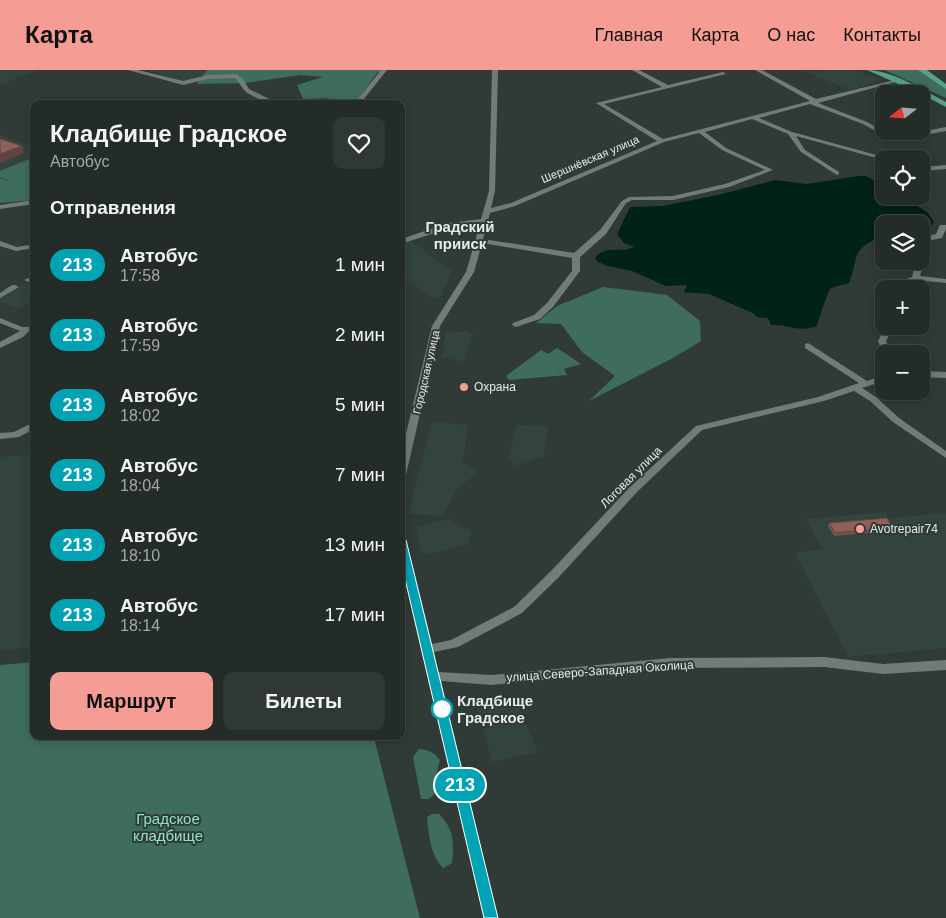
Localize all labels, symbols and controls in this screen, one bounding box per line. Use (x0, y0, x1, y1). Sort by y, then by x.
text: Карта (25, 21, 93, 48)
text: Главная (595, 25, 663, 45)
text: Карта (691, 25, 739, 45)
text: О нас (767, 25, 815, 45)
text: Контакты (843, 25, 921, 45)
north arrow (875, 85, 930, 140)
map controls (875, 85, 930, 400)
button: heart (333, 117, 385, 169)
text: Кладбище Градское (50, 120, 287, 147)
street label: Шершнёвская улица (539, 133, 641, 185)
button: locate (875, 150, 930, 205)
text: Автобус (50, 153, 110, 170)
text: Отправления (50, 197, 176, 218)
button: layers (875, 215, 930, 270)
district label: Градский прииск (425, 218, 495, 252)
text: Автобус (120, 245, 198, 266)
text: 1 мин (335, 254, 385, 275)
text: 213 (62, 255, 93, 275)
text: 17:58 (120, 267, 160, 284)
button: + (875, 280, 930, 335)
text: Автобус (120, 315, 198, 336)
text: 2 мин (335, 324, 385, 345)
text: 213 (62, 325, 93, 345)
street label: Городская улица (411, 328, 442, 415)
text: 17:59 (120, 337, 160, 354)
button: − (875, 345, 930, 400)
place label: Охрана (474, 380, 516, 394)
marker: Охрана (458, 381, 470, 393)
text: Автобус (120, 385, 198, 406)
text: 5 мин (335, 394, 385, 415)
text: 213 (62, 395, 93, 415)
text: 18:02 (120, 407, 160, 424)
street label: Логовая улица (597, 443, 665, 511)
text: Автобус (120, 455, 198, 476)
text: 7 мин (335, 464, 385, 485)
text: 213 (62, 465, 93, 485)
text: 18:04 (120, 477, 160, 494)
place label: Avotrepair74 (870, 522, 938, 536)
marker: Avotrepair74 (854, 523, 866, 535)
text: Автобус (120, 525, 198, 546)
text: 13 мин (324, 534, 385, 555)
text: 213 (62, 535, 93, 555)
text: 18:10 (120, 547, 160, 564)
text: Автобус (120, 595, 198, 616)
text: 17 мин (324, 604, 385, 625)
text: 213 (62, 605, 93, 625)
text: 18:14 (120, 617, 160, 634)
street label: улица Северо-Западная Околица (506, 657, 694, 685)
button: Маршрут (50, 672, 213, 730)
button: Билеты (223, 672, 385, 730)
place label: Кладбище Градское (457, 692, 533, 726)
marker: Кладбище Градское (431, 698, 453, 720)
line badge: 213 (431, 769, 489, 801)
text: 213 (445, 775, 475, 795)
park label: Градское кладбище (133, 810, 203, 844)

